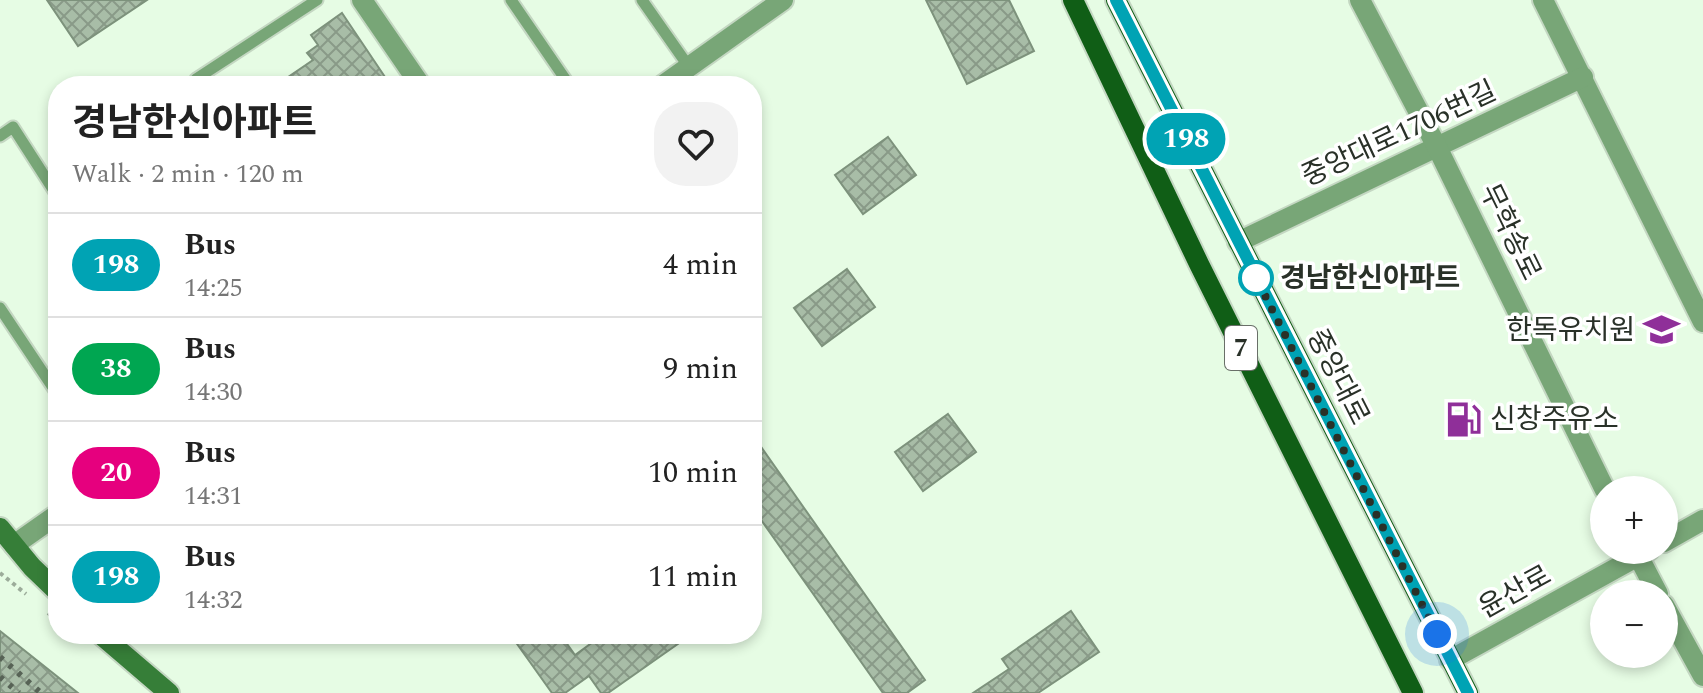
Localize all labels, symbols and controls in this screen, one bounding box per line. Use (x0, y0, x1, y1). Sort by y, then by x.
street label: 중앙대로1706번길 (1294, 70, 1504, 198)
text: 경남한신아파트 (72, 95, 317, 153)
button: heart (654, 102, 738, 186)
line badge: 198 (1140, 113, 1232, 165)
text: 198 (1162, 117, 1210, 160)
text: Walk · 2 min · 120 m (72, 154, 304, 194)
street label: 무학송로 (1468, 176, 1552, 288)
text: Bus (184, 222, 236, 268)
text: 4 min (663, 242, 738, 288)
text: 198 (92, 243, 140, 286)
place label: 경남한신아파트 (1280, 257, 1460, 300)
marker: 경남한신아파트 (1239, 261, 1273, 295)
text: 14:25 (184, 268, 243, 308)
place label: 한독유치원 (1506, 309, 1635, 352)
school or university icon: 한독유치원 (1642, 311, 1680, 349)
street label: 중앙대로 (1295, 321, 1381, 433)
text: Bus (184, 326, 236, 372)
road number: 7 (1225, 326, 1257, 370)
text: 9 min (663, 346, 738, 392)
text: 38 (100, 347, 132, 390)
text: 14:30 (184, 372, 243, 412)
place label: 신창주유소 (1490, 398, 1619, 441)
fuel station icon: 신창주유소 (1445, 400, 1483, 438)
text: Bus (184, 430, 236, 476)
text: 10 min (648, 450, 738, 496)
text: 20 (100, 451, 132, 494)
text: 14:31 (184, 476, 243, 516)
map controls (1590, 476, 1678, 668)
button: + (1590, 476, 1678, 564)
text: Bus (184, 534, 236, 580)
text: 11 min (648, 554, 738, 600)
street label: 윤산로 (1471, 554, 1559, 630)
text: 198 (92, 555, 140, 598)
text: 14:32 (184, 580, 243, 620)
button: − (1590, 580, 1678, 668)
your location (1417, 614, 1457, 654)

